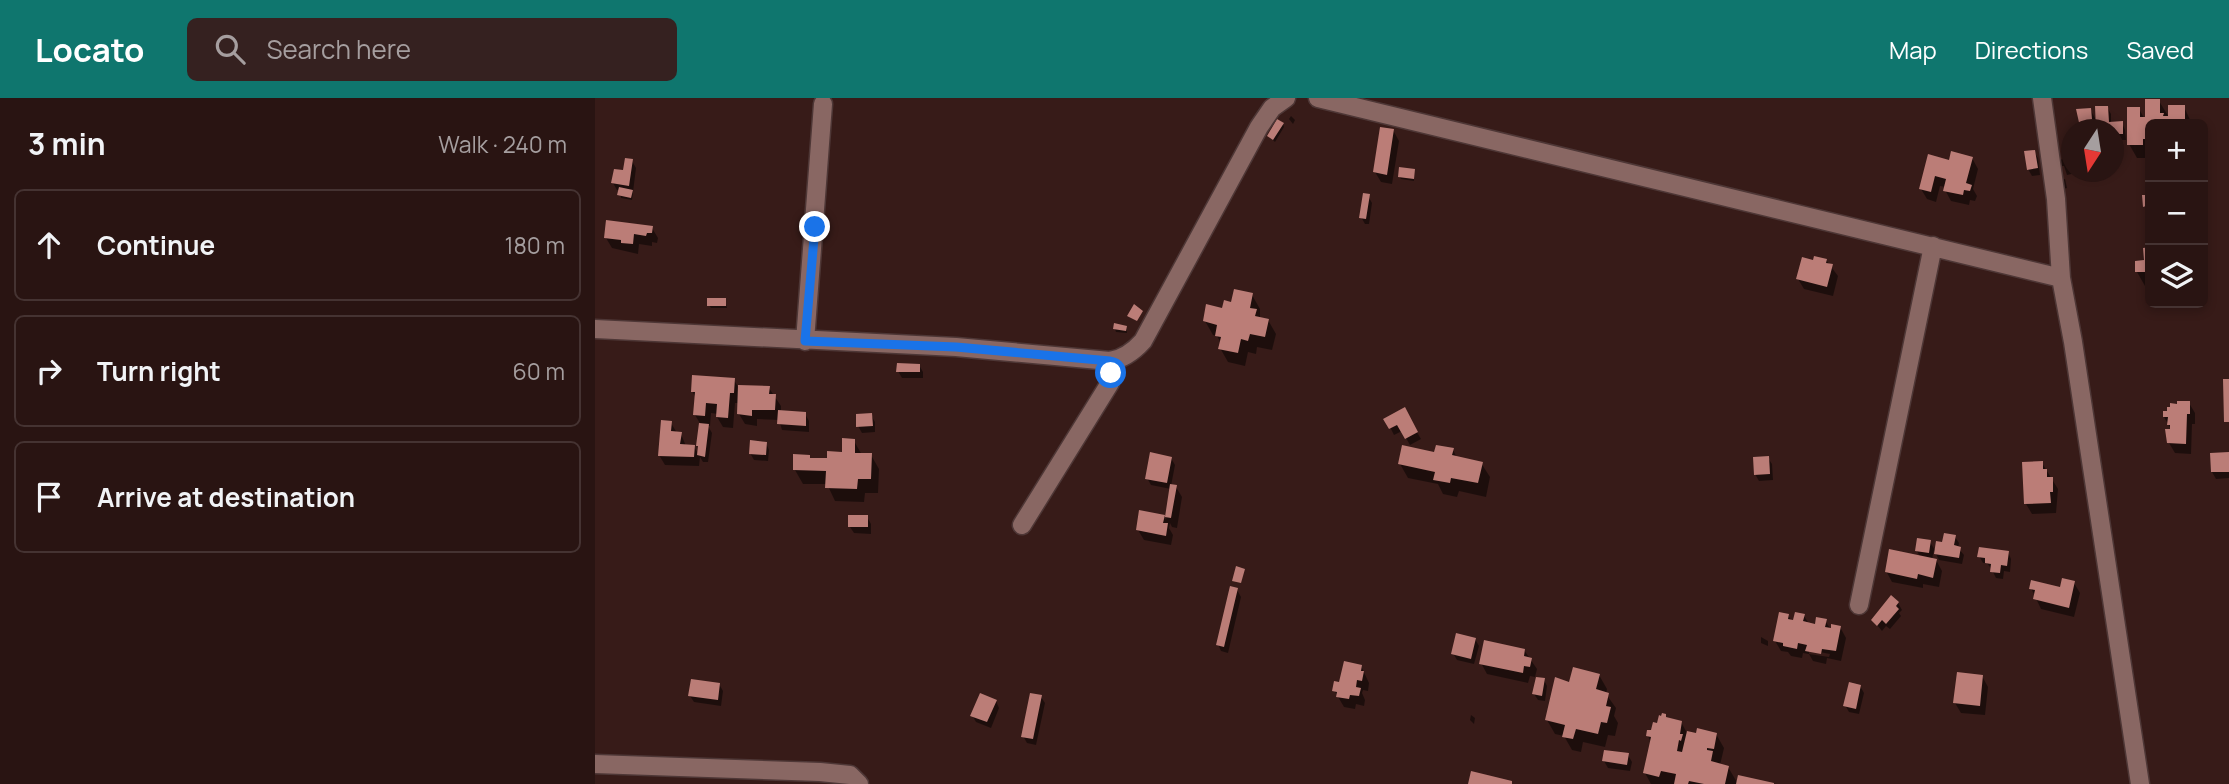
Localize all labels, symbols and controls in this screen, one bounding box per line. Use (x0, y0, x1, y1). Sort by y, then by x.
search box (187, 18, 677, 81)
text: Locato (35, 27, 145, 72)
icon: search (211, 30, 249, 68)
text: Search here (267, 31, 411, 67)
text: Map (1889, 33, 1937, 66)
text: Directions (1975, 33, 2088, 66)
text: Saved (2126, 33, 2194, 66)
north arrow (2061, 119, 2124, 182)
map controls (2145, 119, 2208, 308)
button: + (2145, 119, 2208, 182)
text: 3 min (28, 123, 106, 164)
text: Walk · 240 m (438, 128, 567, 160)
button: − (2145, 182, 2208, 245)
route end (799, 211, 830, 242)
icon: ahead (30, 226, 68, 264)
text: Continue (97, 227, 215, 263)
text: 180 m (505, 229, 565, 261)
button: layers (2145, 245, 2208, 308)
icon: right (30, 352, 68, 390)
text: Turn right (97, 353, 221, 389)
text: 60 m (513, 355, 565, 387)
route start (1095, 357, 1126, 388)
icon: arrive (30, 478, 68, 516)
text: Arrive at destination (97, 479, 355, 515)

